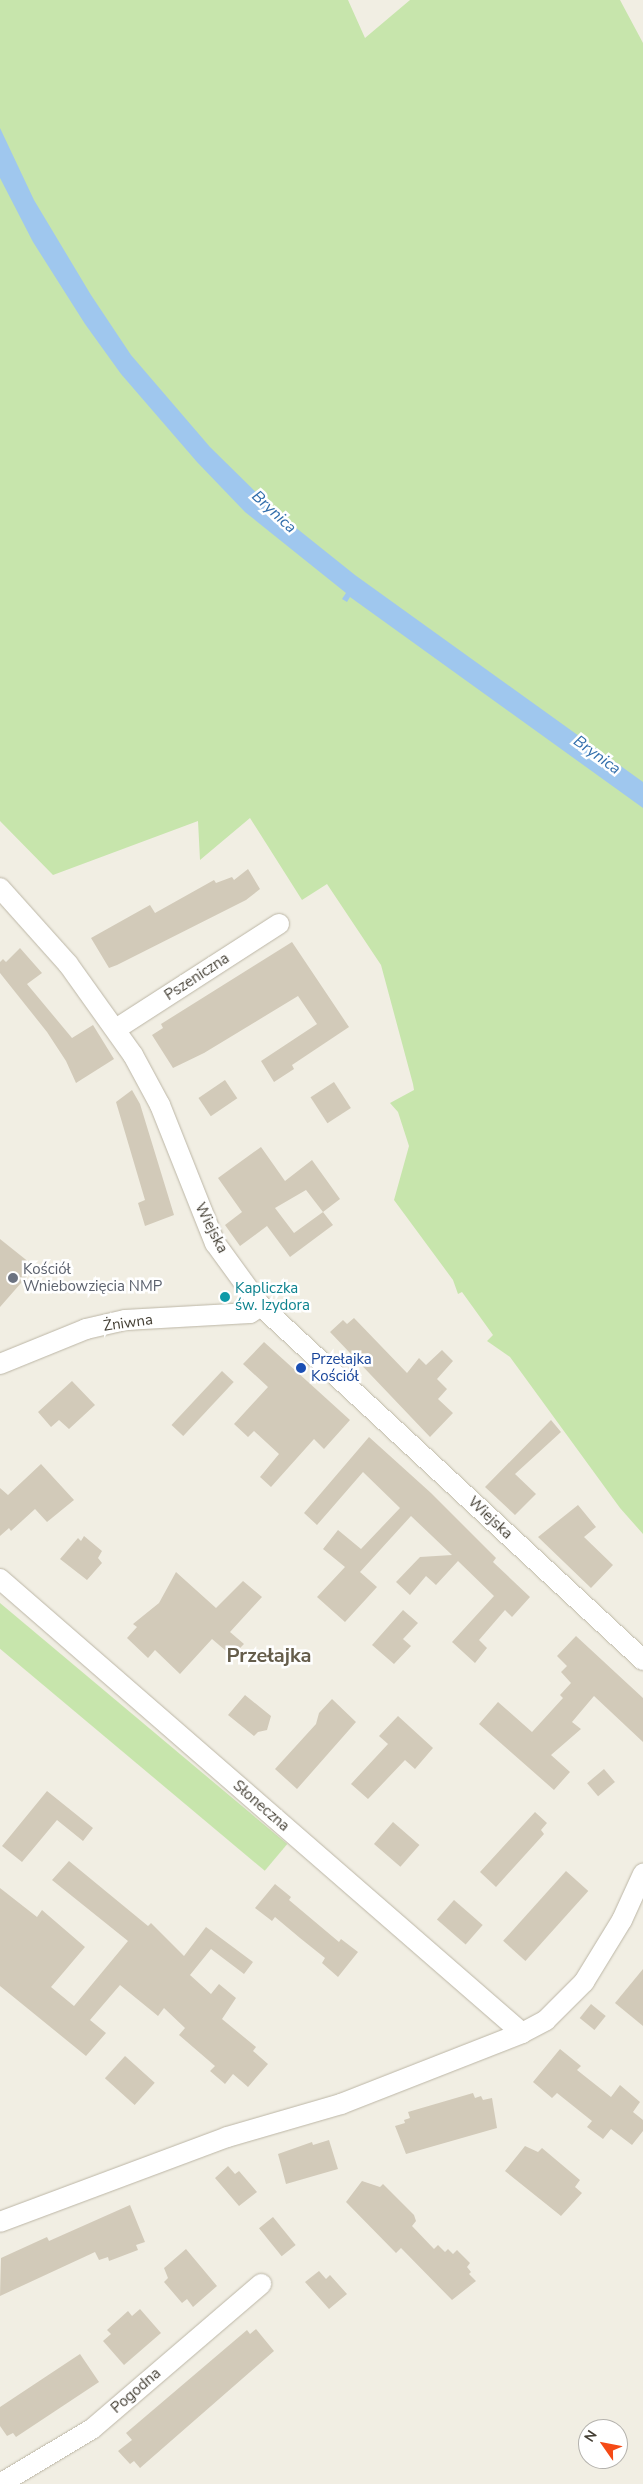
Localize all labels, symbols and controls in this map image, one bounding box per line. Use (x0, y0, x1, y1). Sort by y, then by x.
water label: Brynica (248, 487, 300, 537)
water label: Brynica (570, 731, 624, 779)
street label: Pszeniczna (161, 949, 233, 1005)
street label: Wiejska (191, 1200, 231, 1256)
place label: Kościół Wniebowzięcia NMP (23, 1260, 162, 1295)
marker: Kościół Wniebowzięcia NMP (7, 1272, 19, 1284)
place label: Kapliczka św. Izydora (235, 1279, 310, 1314)
marker: Kapliczka św. Izydora (219, 1291, 231, 1303)
street label: Żniwna (102, 1311, 154, 1335)
place label: Przełajka Kościół (311, 1350, 372, 1385)
marker: Przełajka Kościół (295, 1362, 307, 1374)
street label: Wiejska (464, 1493, 516, 1543)
district label: Przełajka (227, 1643, 311, 1667)
street label: Słoneczna (229, 1777, 293, 1835)
street label: Pogodna (108, 2365, 164, 2417)
north arrow (578, 2419, 628, 2469)
text: N (580, 2427, 602, 2446)

